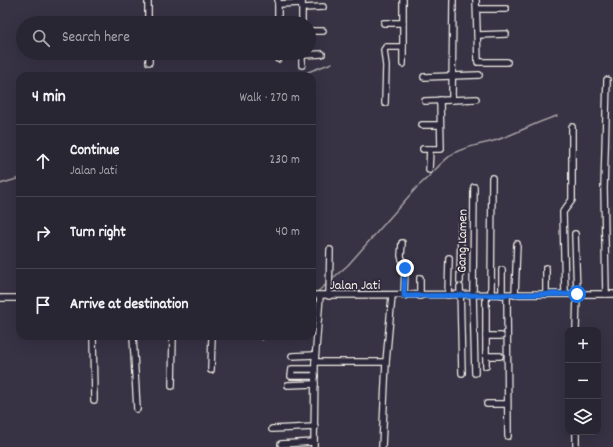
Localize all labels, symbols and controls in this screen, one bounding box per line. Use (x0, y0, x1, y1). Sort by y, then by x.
search box (16, 16, 316, 60)
icon: search (30, 27, 52, 49)
text: Search here (62, 27, 130, 49)
text: 4 min (32, 86, 66, 110)
text: Walk · 270 m (239, 89, 300, 108)
text: Continue (70, 140, 119, 162)
icon: ahead (32, 150, 54, 172)
text: 230 m (270, 151, 300, 170)
text: Jalan Jati (70, 162, 117, 181)
street label: Gang Lamen (452, 209, 474, 273)
icon: right (32, 222, 54, 244)
text: Turn right (70, 222, 126, 244)
text: 40 m (276, 223, 300, 242)
route end (396, 259, 414, 277)
street label: Jalan Jati (330, 276, 381, 296)
route start (568, 285, 586, 303)
icon: arrive (32, 294, 54, 316)
text: Arrive at destination (70, 294, 188, 316)
map controls (565, 327, 601, 435)
button: + (565, 327, 601, 363)
button: − (565, 363, 601, 399)
button: layers (565, 399, 601, 435)

